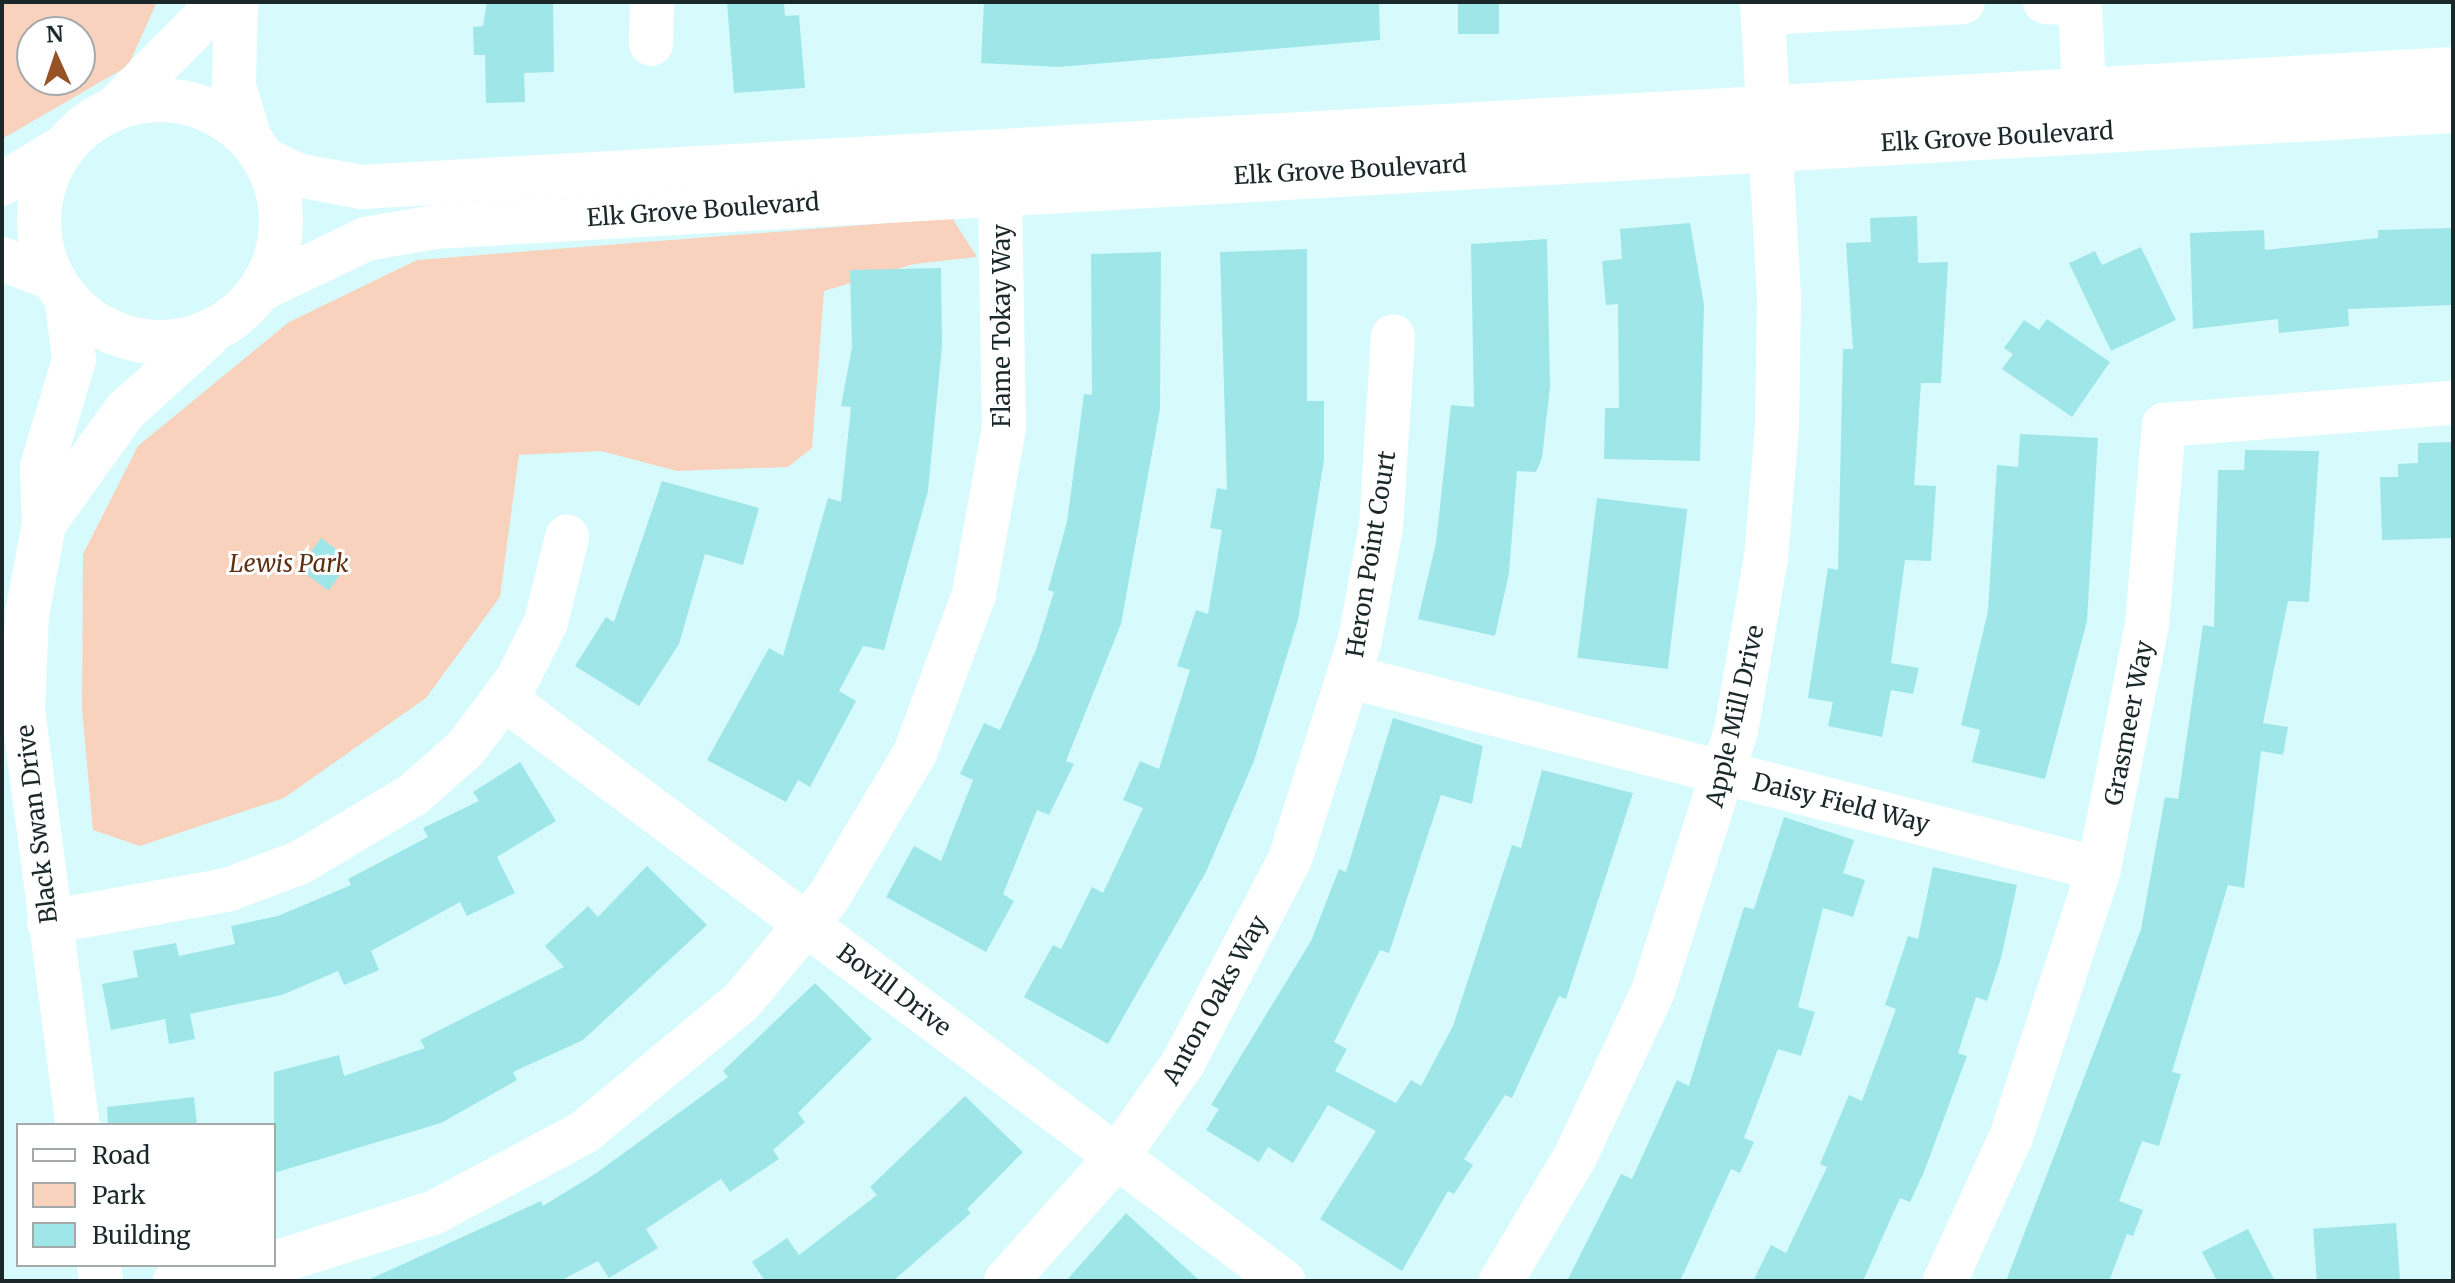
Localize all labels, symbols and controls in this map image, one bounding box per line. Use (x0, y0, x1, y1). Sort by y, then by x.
north arrow (16, 16, 96, 96)
text: N (45, 20, 64, 48)
street label: Elk Grove Boulevard (1880, 117, 2114, 157)
street label: Elk Grove Boulevard (1233, 150, 1467, 190)
street label: Elk Grove Boulevard (586, 188, 820, 232)
street label: Flame Tokay Way (988, 224, 1016, 428)
street label: Heron Point Court (1340, 449, 1402, 659)
park label: Lewis Park (229, 550, 349, 578)
street label: Apple Mill Drive (1700, 622, 1770, 810)
street label: Grasmeer Way (2099, 638, 2159, 808)
street label: Black Swan Drive (11, 723, 63, 925)
street label: Daisy Field Way (1750, 767, 1932, 839)
street label: Anton Oaks Way (1157, 910, 1273, 1090)
street label: Bovill Drive (831, 938, 957, 1042)
legend (16, 1123, 276, 1267)
text: Road (92, 1140, 150, 1171)
text: Park (92, 1180, 145, 1211)
text: Building (92, 1220, 191, 1251)

